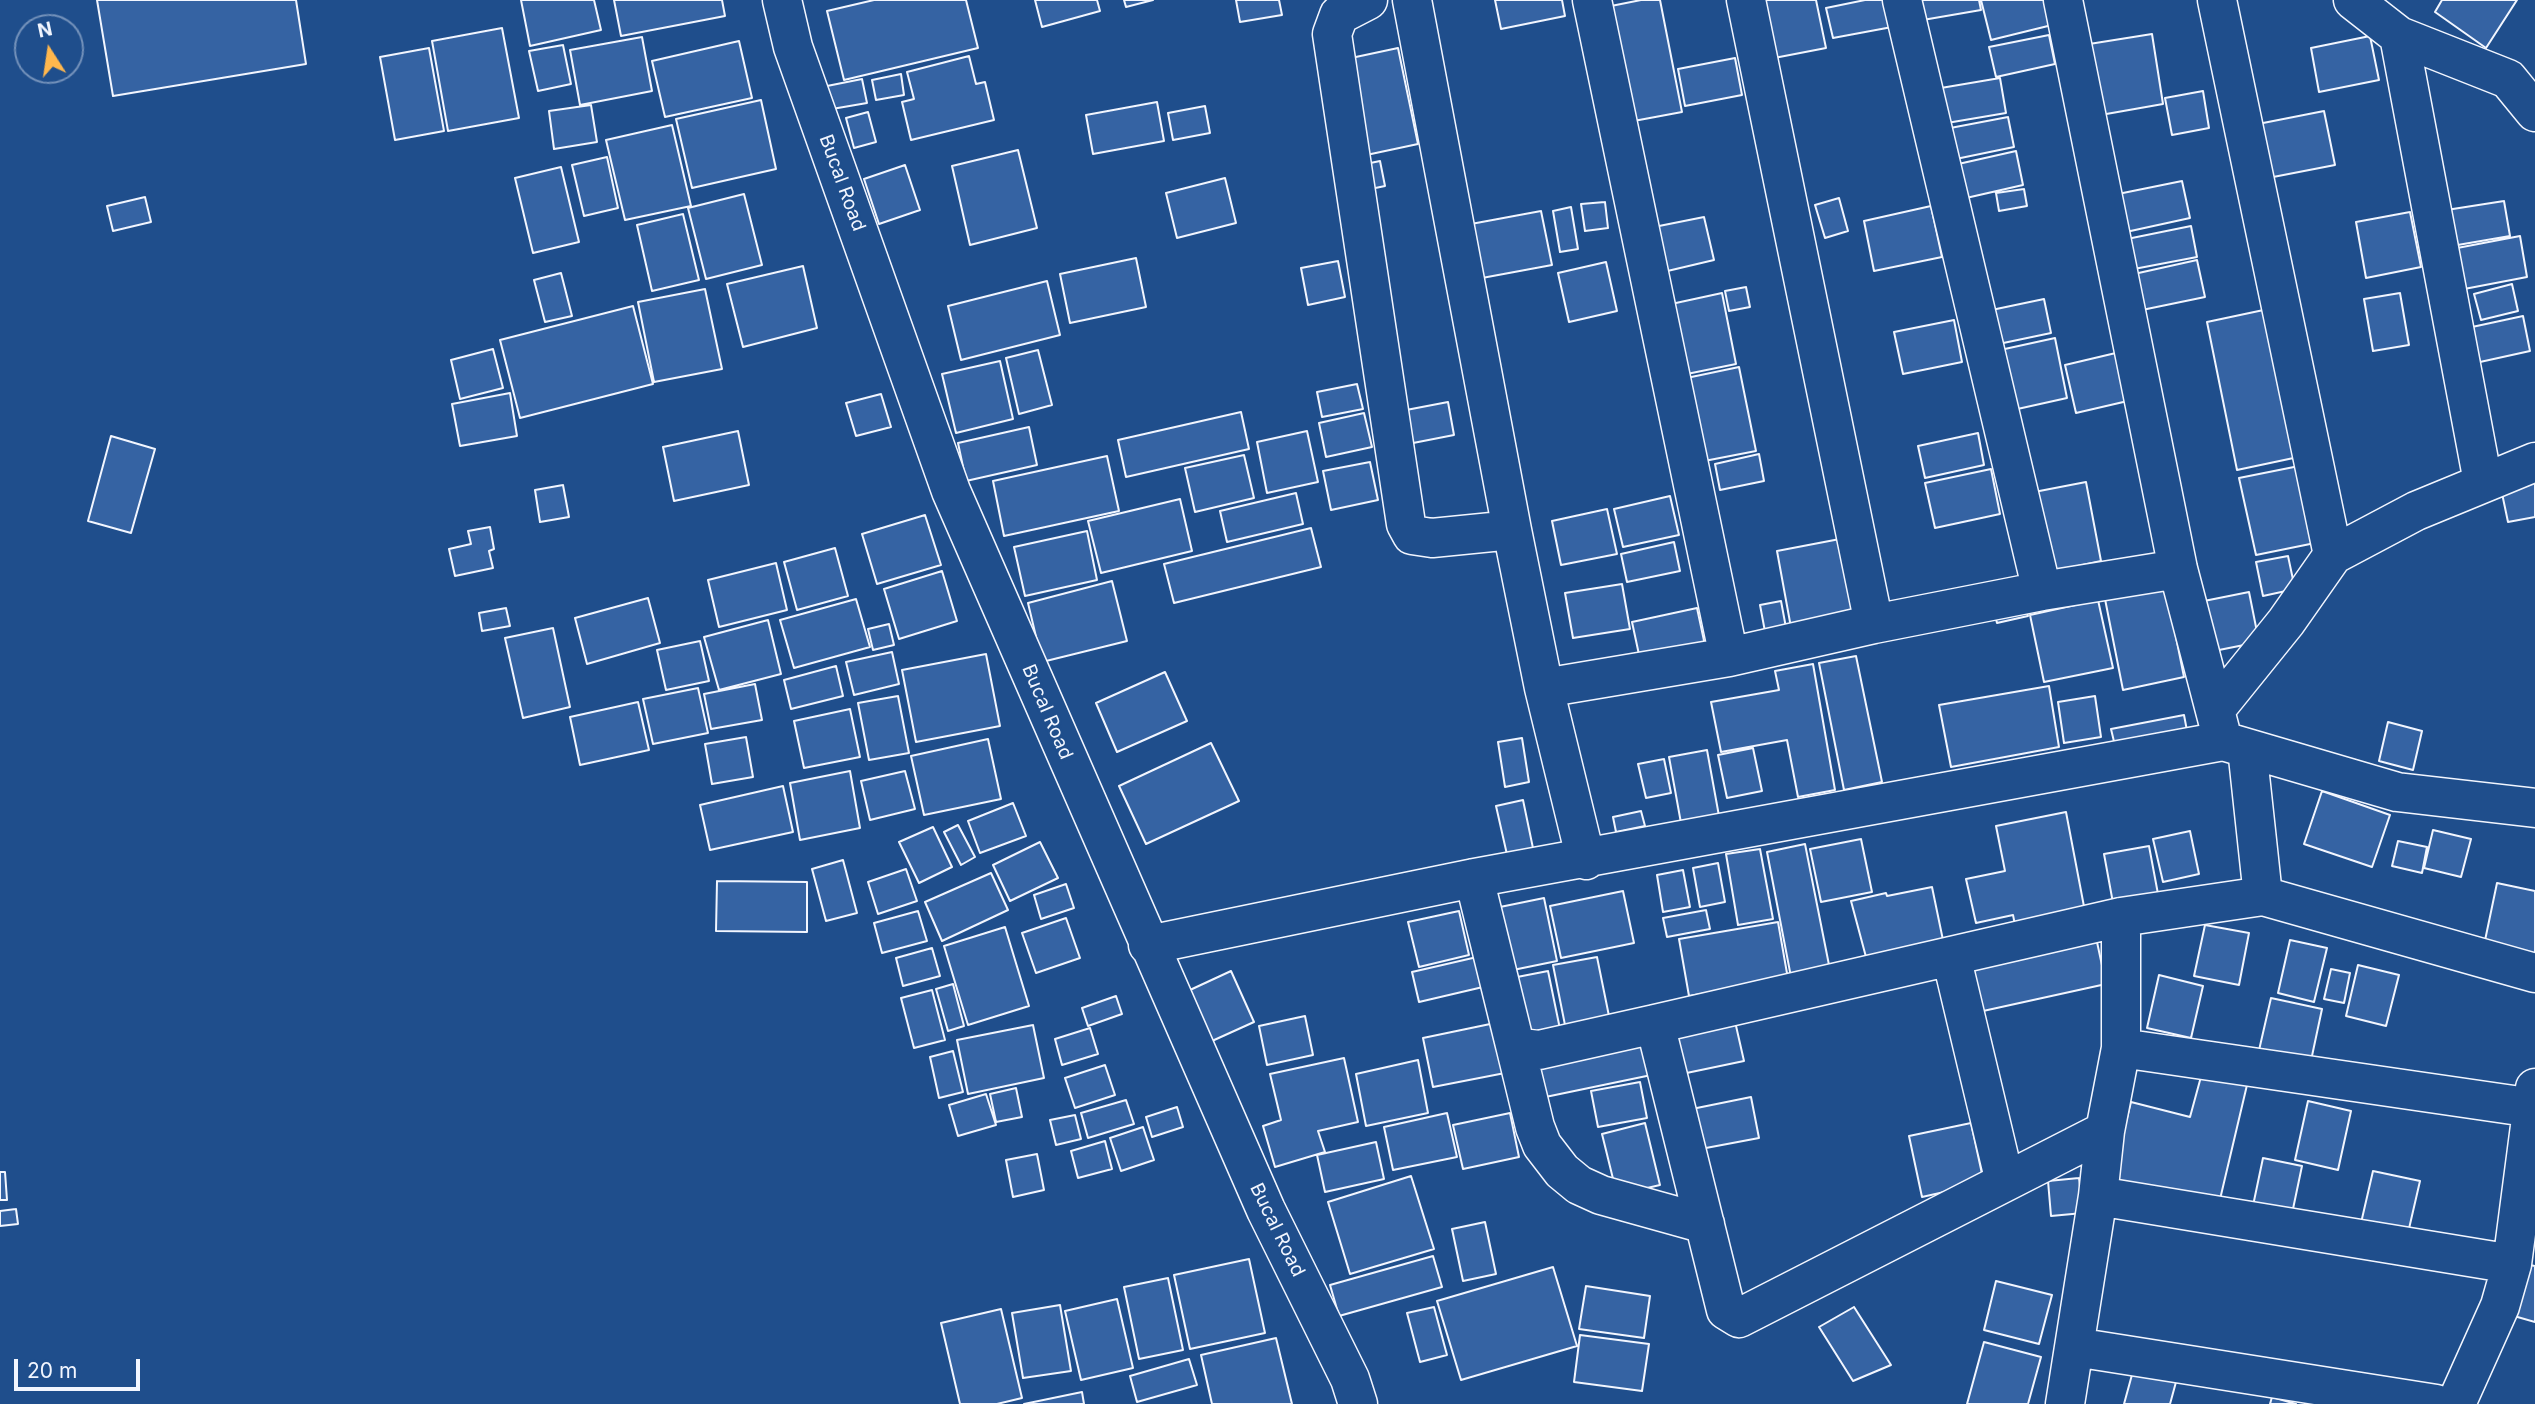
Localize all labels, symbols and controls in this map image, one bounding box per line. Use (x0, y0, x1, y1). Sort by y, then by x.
north arrow (14, 14, 84, 84)
text: N (35, 17, 54, 43)
street label: Bucal Road (814, 132, 870, 234)
street label: Bucal Road (1017, 661, 1077, 763)
street label: Bucal Road (1245, 1180, 1309, 1280)
scale bar (18, 1344, 144, 1388)
text: 20 m (27, 1358, 77, 1383)

